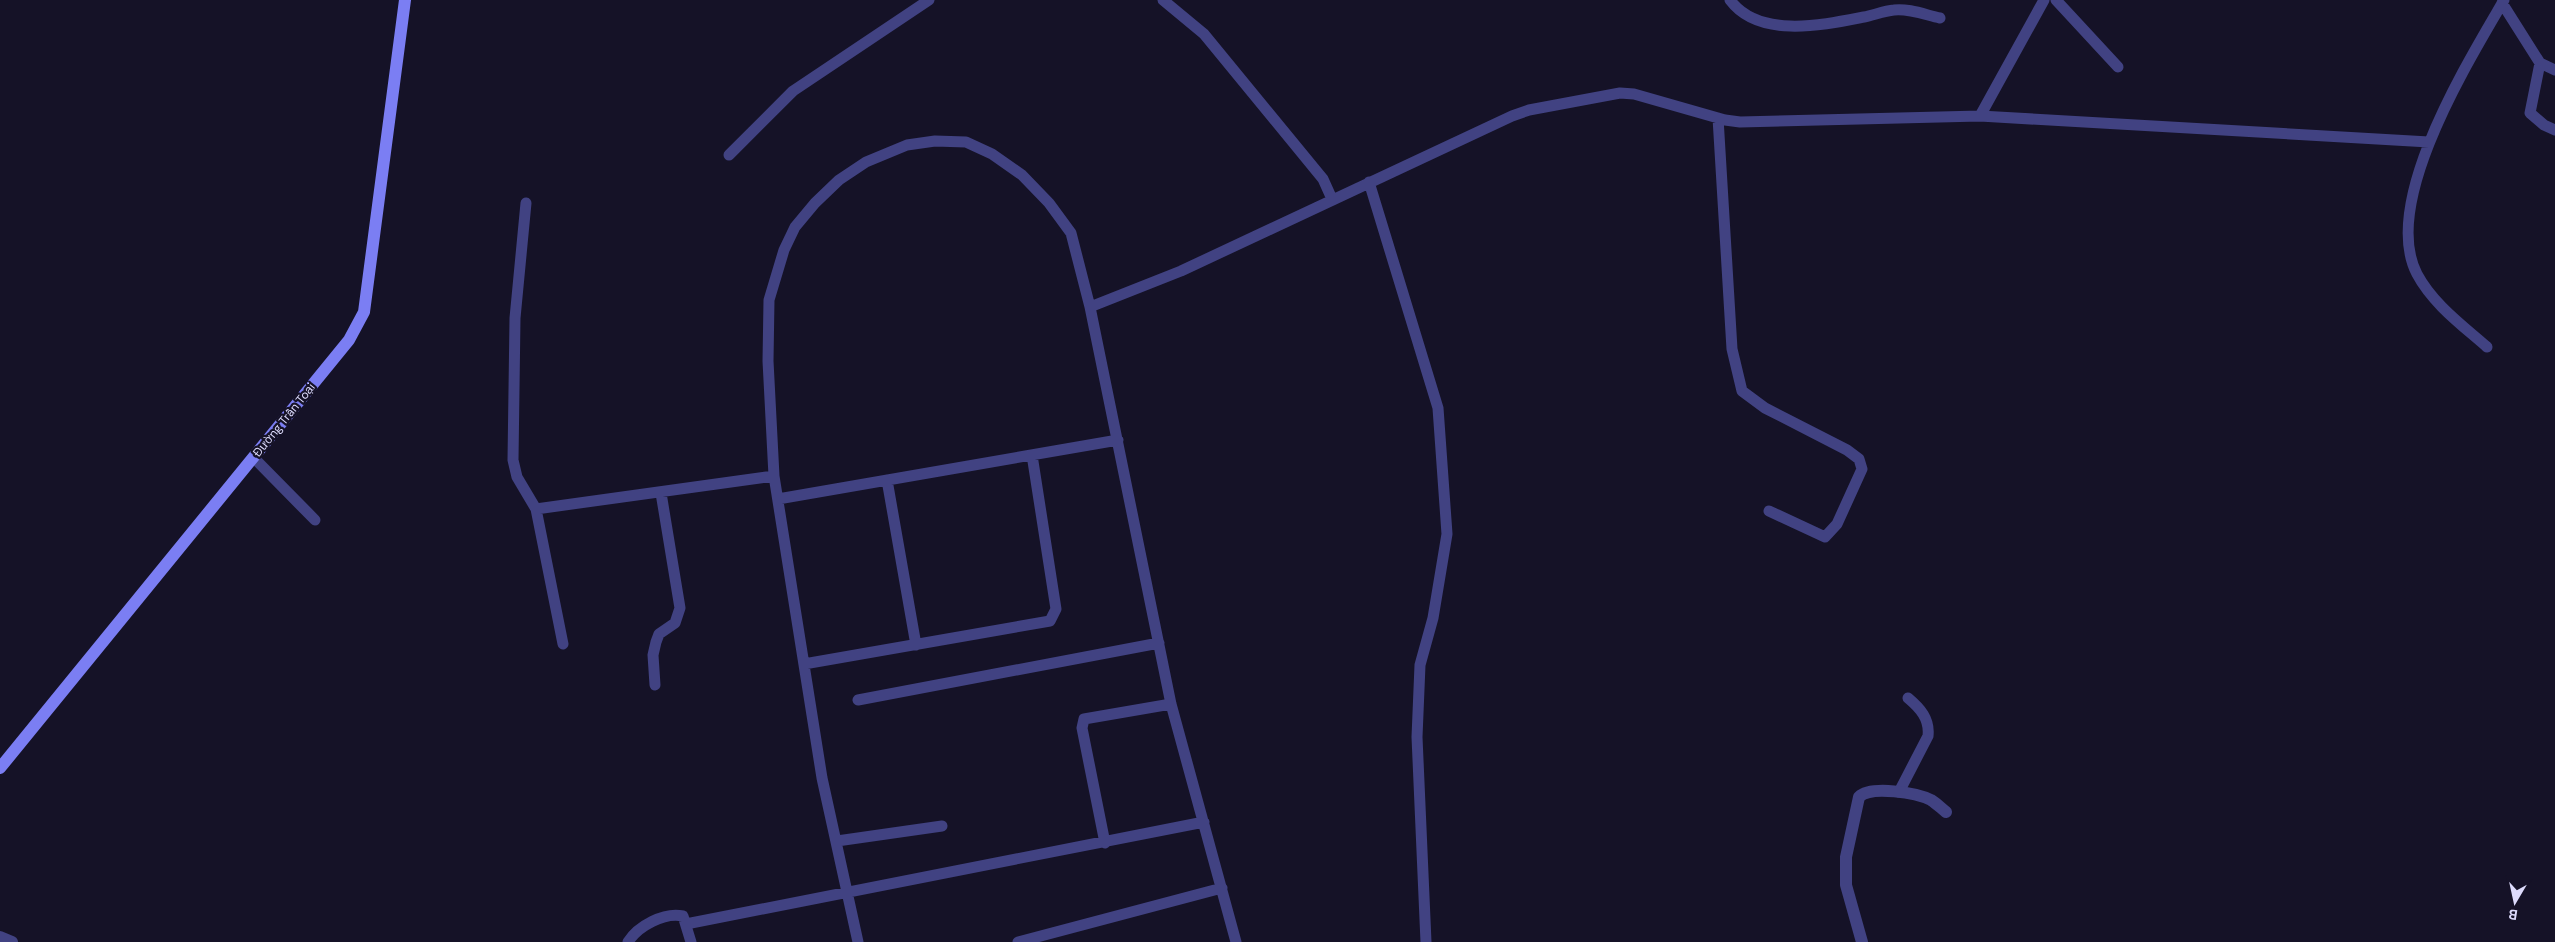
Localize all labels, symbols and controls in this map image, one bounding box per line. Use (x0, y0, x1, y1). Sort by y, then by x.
street label: Đường Trần Toại (249, 380, 319, 460)
north arrow (2490, 877, 2540, 927)
text: B (2507, 905, 2519, 924)

